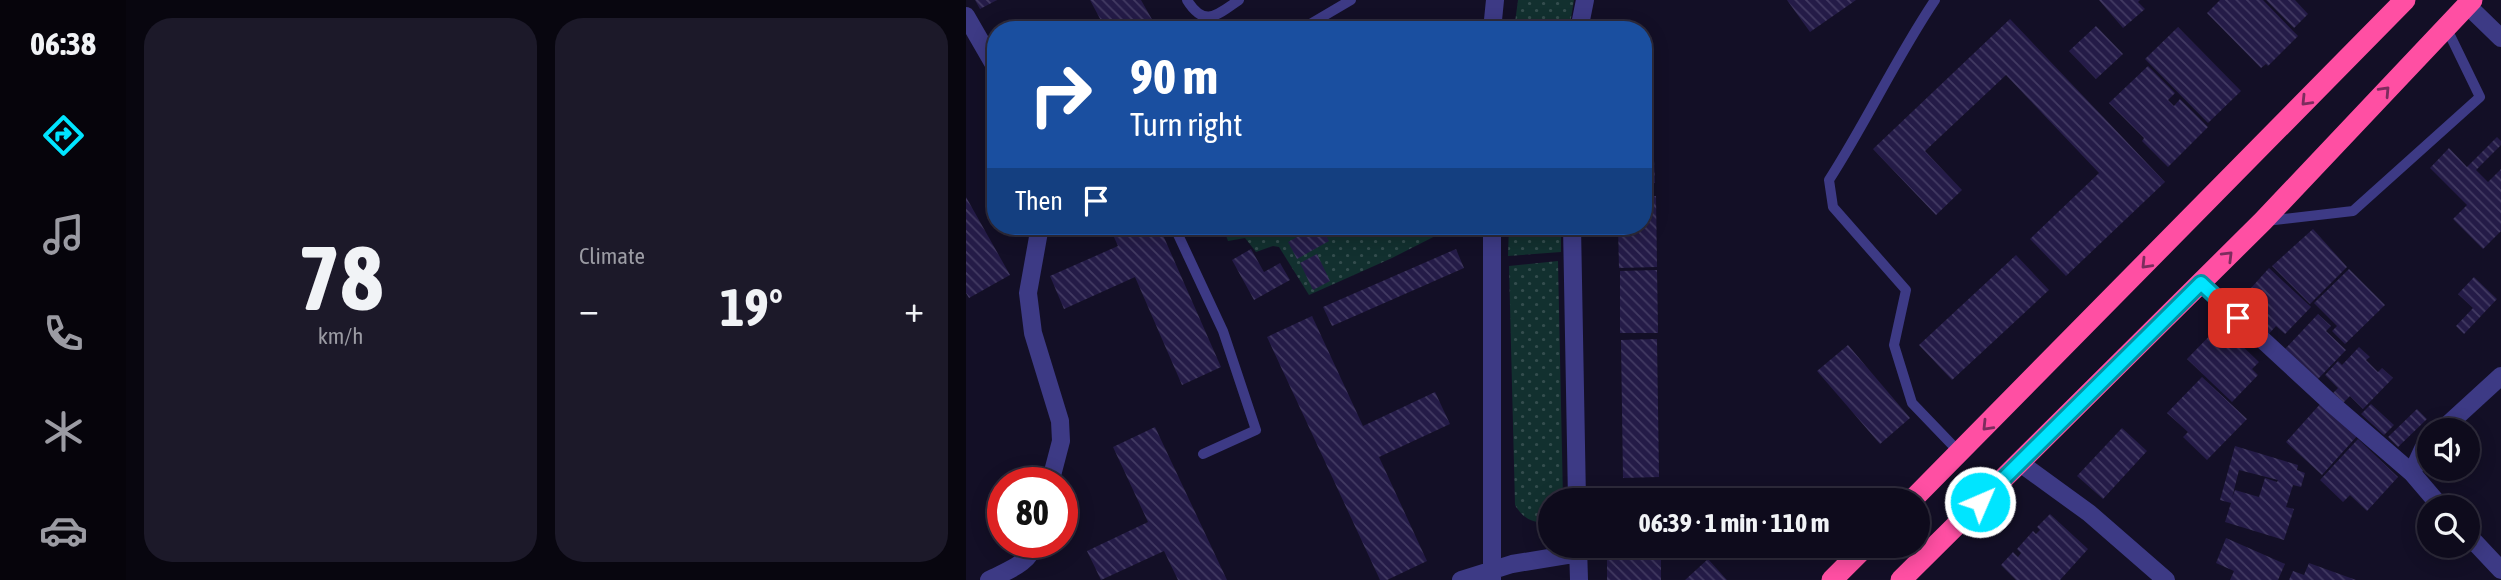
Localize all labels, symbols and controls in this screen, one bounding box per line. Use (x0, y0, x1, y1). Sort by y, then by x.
text: 06:38 (30, 25, 96, 62)
text: 90 m (1130, 48, 1218, 104)
icon: right (1015, 49, 1106, 140)
one-way arrow (2377, 86, 2390, 99)
one-way arrow (2301, 93, 2314, 106)
text: Turn right (1130, 106, 1243, 143)
icon: directions (39, 111, 88, 160)
icon: arrive (1077, 182, 1115, 220)
text: Then (1015, 186, 1063, 216)
icon: music (39, 210, 88, 259)
text: 78 (298, 225, 383, 329)
text: Climate (579, 243, 645, 269)
one-way arrow (2220, 251, 2233, 264)
one-way arrow (2142, 255, 2155, 268)
text: 19° (720, 277, 783, 337)
text: − (579, 287, 599, 330)
text: + (904, 287, 924, 330)
pin (2208, 288, 2268, 348)
icon: arrive (2219, 299, 2257, 337)
icon: phone (39, 309, 88, 358)
text: km/h (318, 323, 363, 349)
icon: climate (39, 407, 88, 456)
one-way arrow (1983, 418, 1995, 430)
map controls (2417, 418, 2480, 558)
button: sound (2417, 418, 2480, 481)
position arrow (1943, 465, 2017, 539)
speed limit sign: 80 (987, 467, 1078, 558)
button: search (2417, 495, 2480, 558)
icon: car (39, 506, 88, 555)
text: 06:39 · 1 min · 110 m (1639, 508, 1829, 538)

